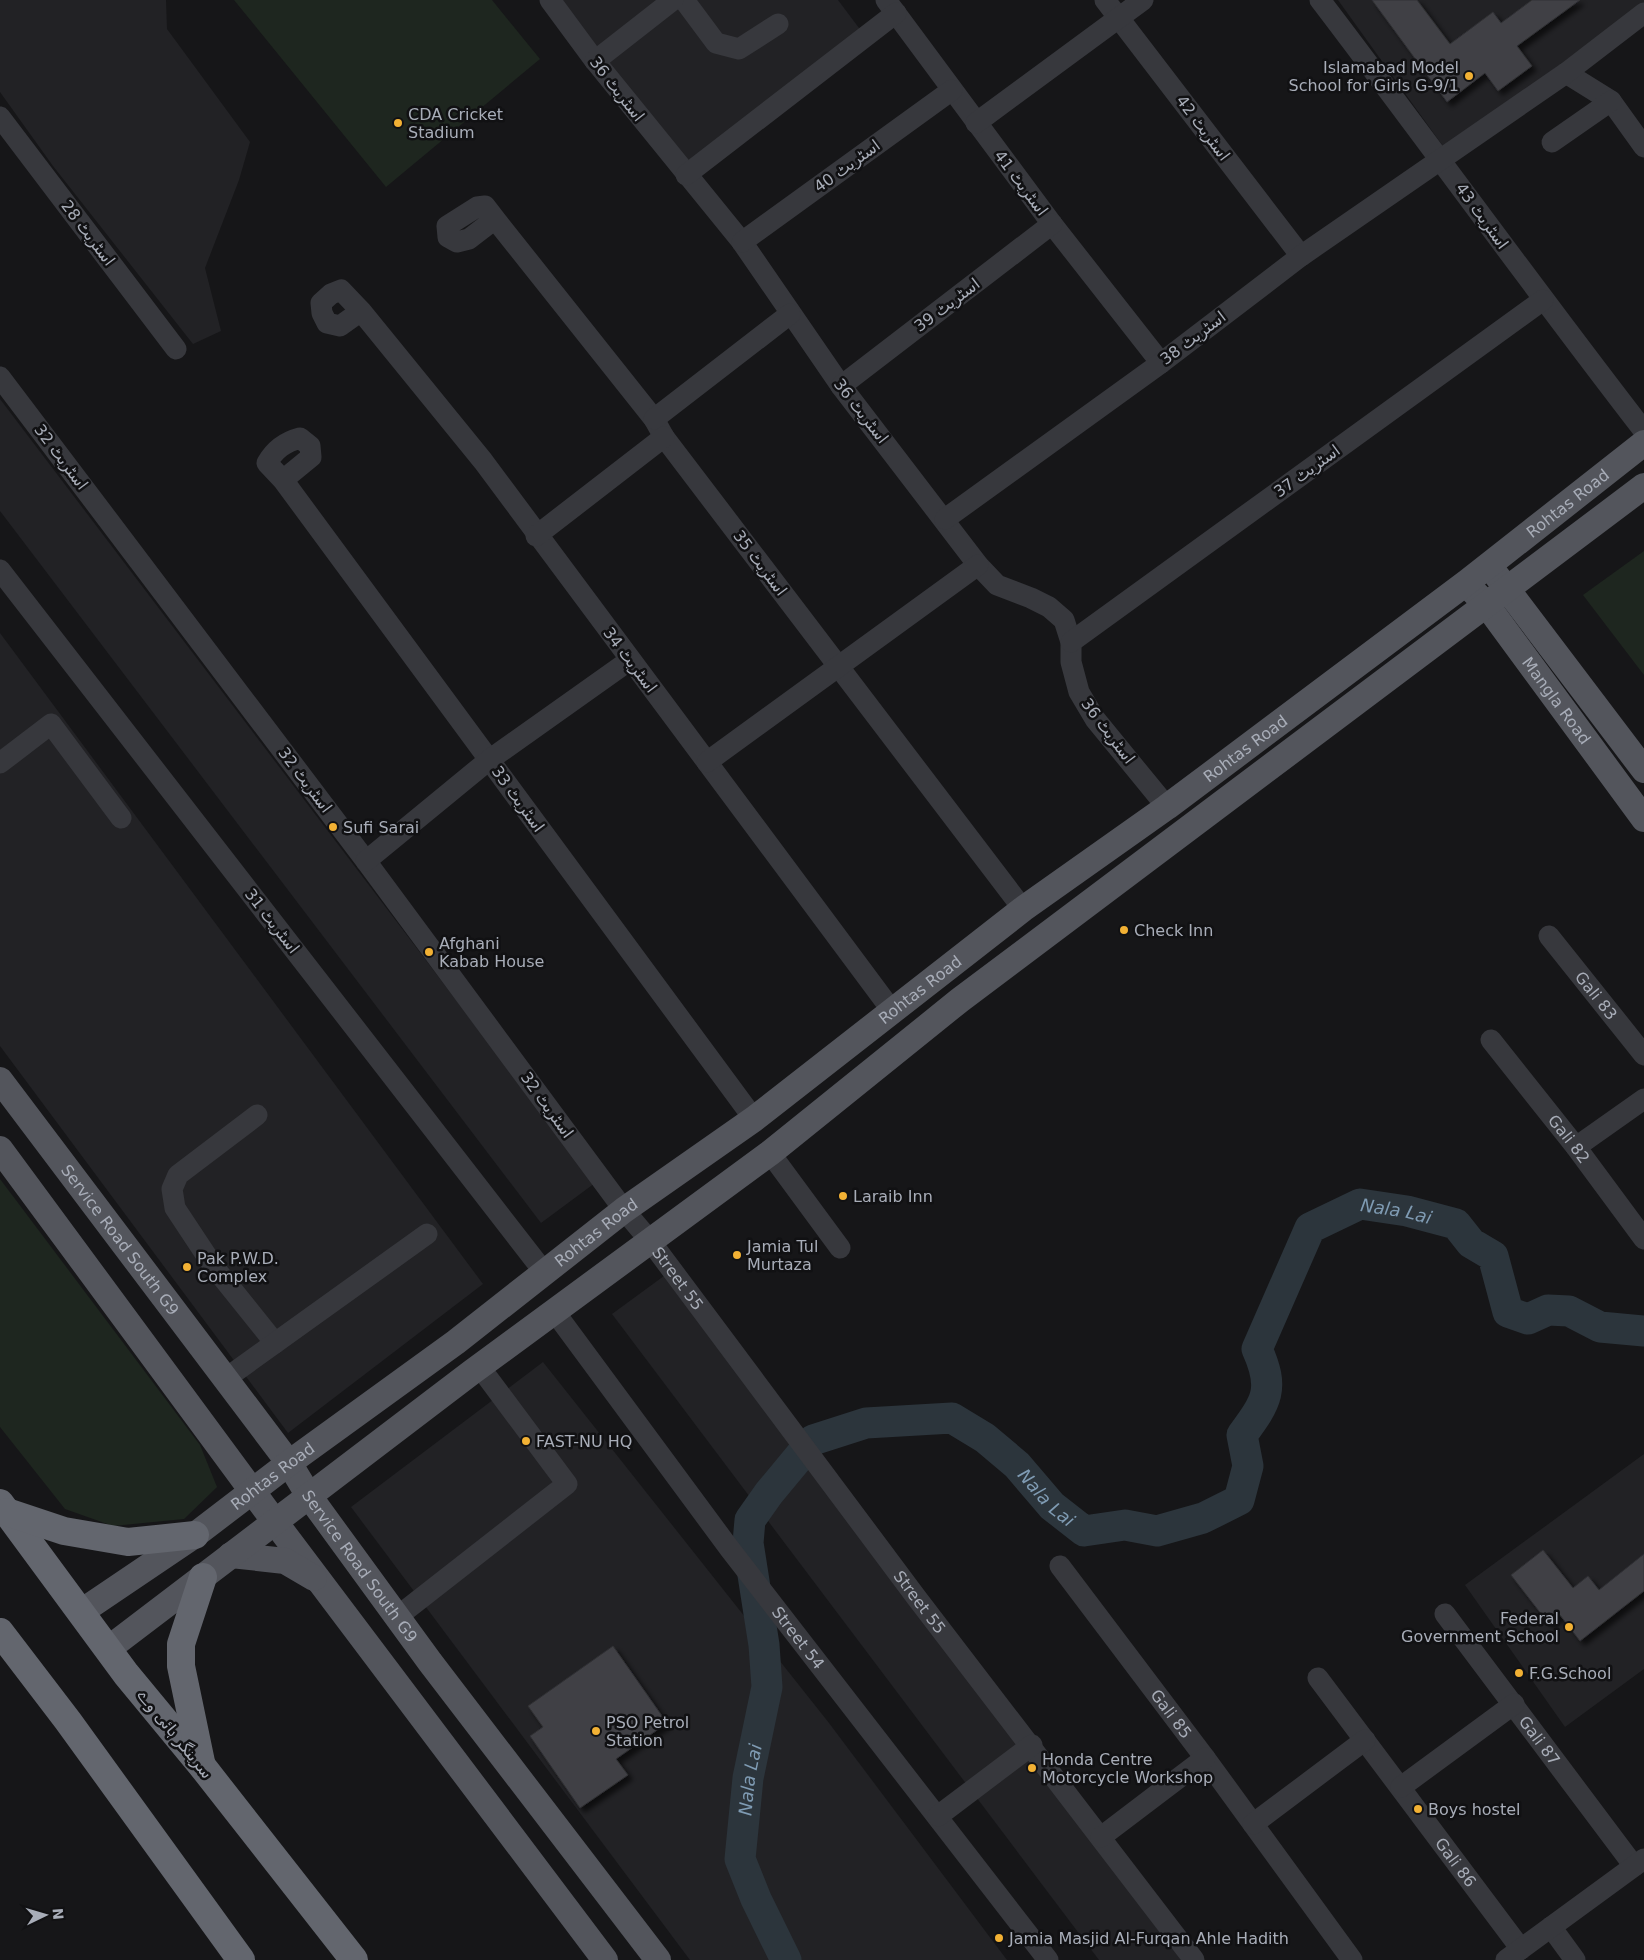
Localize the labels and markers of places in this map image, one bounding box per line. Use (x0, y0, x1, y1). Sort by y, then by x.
place label: Islamabad Model School for Girls G-9/1 (1289, 58, 1459, 95)
marker: Islamabad Model School for Girls G-9/1 (1463, 70, 1475, 82)
place label: CDA Cricket Stadium (408, 105, 503, 142)
marker: CDA Cricket Stadium (392, 117, 404, 129)
place label: Sufi Sarai (343, 818, 419, 837)
marker: Sufi Sarai (327, 821, 339, 833)
place label: Check Inn (1134, 921, 1213, 940)
marker: Check Inn (1118, 924, 1130, 936)
place label: Afghani Kabab House (439, 934, 544, 971)
marker: Afghani Kabab House (423, 946, 435, 958)
place label: Laraib Inn (853, 1187, 933, 1206)
marker: Laraib Inn (837, 1190, 849, 1202)
place label: Jamia Tul Murtaza (746, 1237, 818, 1274)
place label: Pak P.W.D. Complex (197, 1249, 279, 1286)
marker: Jamia Tul Murtaza (731, 1249, 743, 1261)
marker: Pak P.W.D. Complex (181, 1261, 193, 1273)
place label: FAST-NU HQ (536, 1432, 632, 1451)
marker: FAST-NU HQ (520, 1435, 532, 1447)
place label: Federal Government School (1401, 1609, 1559, 1646)
marker: Federal Government School (1563, 1621, 1575, 1633)
place label: F.G.School (1529, 1664, 1611, 1683)
marker: F.G.School (1513, 1667, 1525, 1679)
place label: PSO Petrol Station (606, 1713, 689, 1750)
marker: PSO Petrol Station (590, 1725, 602, 1737)
place label: Honda Centre Motorcycle Workshop (1042, 1750, 1213, 1787)
marker: Honda Centre Motorcycle Workshop (1026, 1762, 1038, 1774)
place label: Boys hostel (1428, 1800, 1520, 1819)
marker: Boys hostel (1412, 1803, 1424, 1815)
place label: Jamia Masjid Al-Furqan Ahle Hadith (1008, 1929, 1289, 1948)
marker: Jamia Masjid Al-Furqan Ahle Hadith (993, 1932, 1005, 1944)

